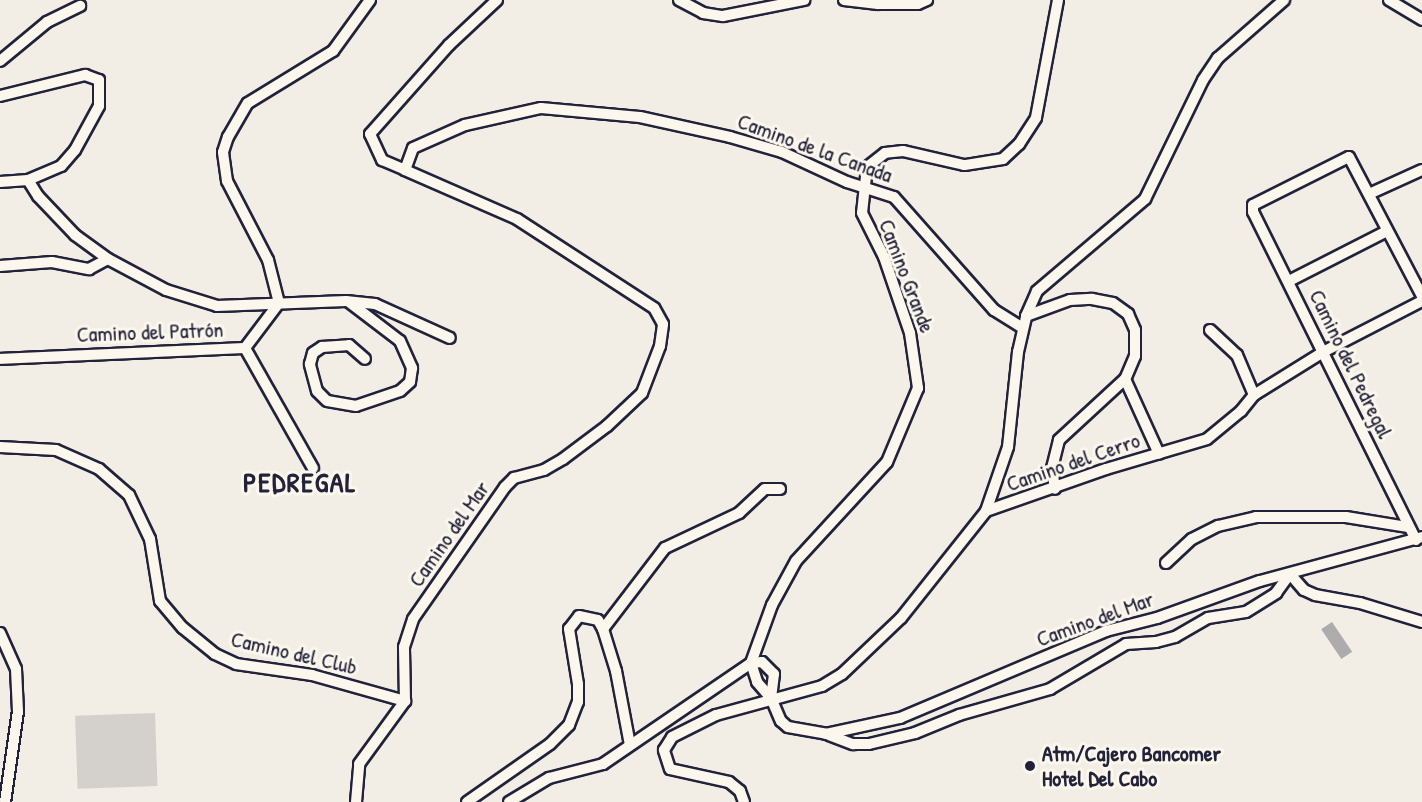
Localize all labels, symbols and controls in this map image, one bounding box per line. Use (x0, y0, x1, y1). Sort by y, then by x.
street label: Camino de la Canada (734, 108, 896, 188)
street label: Camino Grande (873, 216, 941, 336)
street label: Camino del Pedregal (1304, 285, 1398, 443)
street label: Camino del Patrón (76, 316, 224, 348)
street label: Camino del Cerro (1003, 427, 1143, 497)
district label: PEDREGAL (243, 465, 357, 499)
street label: Camino del Mar (403, 476, 495, 592)
street label: Camino del Mar (1033, 586, 1157, 652)
street label: Camino del Club (228, 626, 360, 680)
place label: Atm/Cajero Bancomer Hotel Del Cabo (1042, 740, 1221, 792)
marker: Atm/Cajero Bancomer Hotel Del Cabo (1023, 759, 1037, 773)

